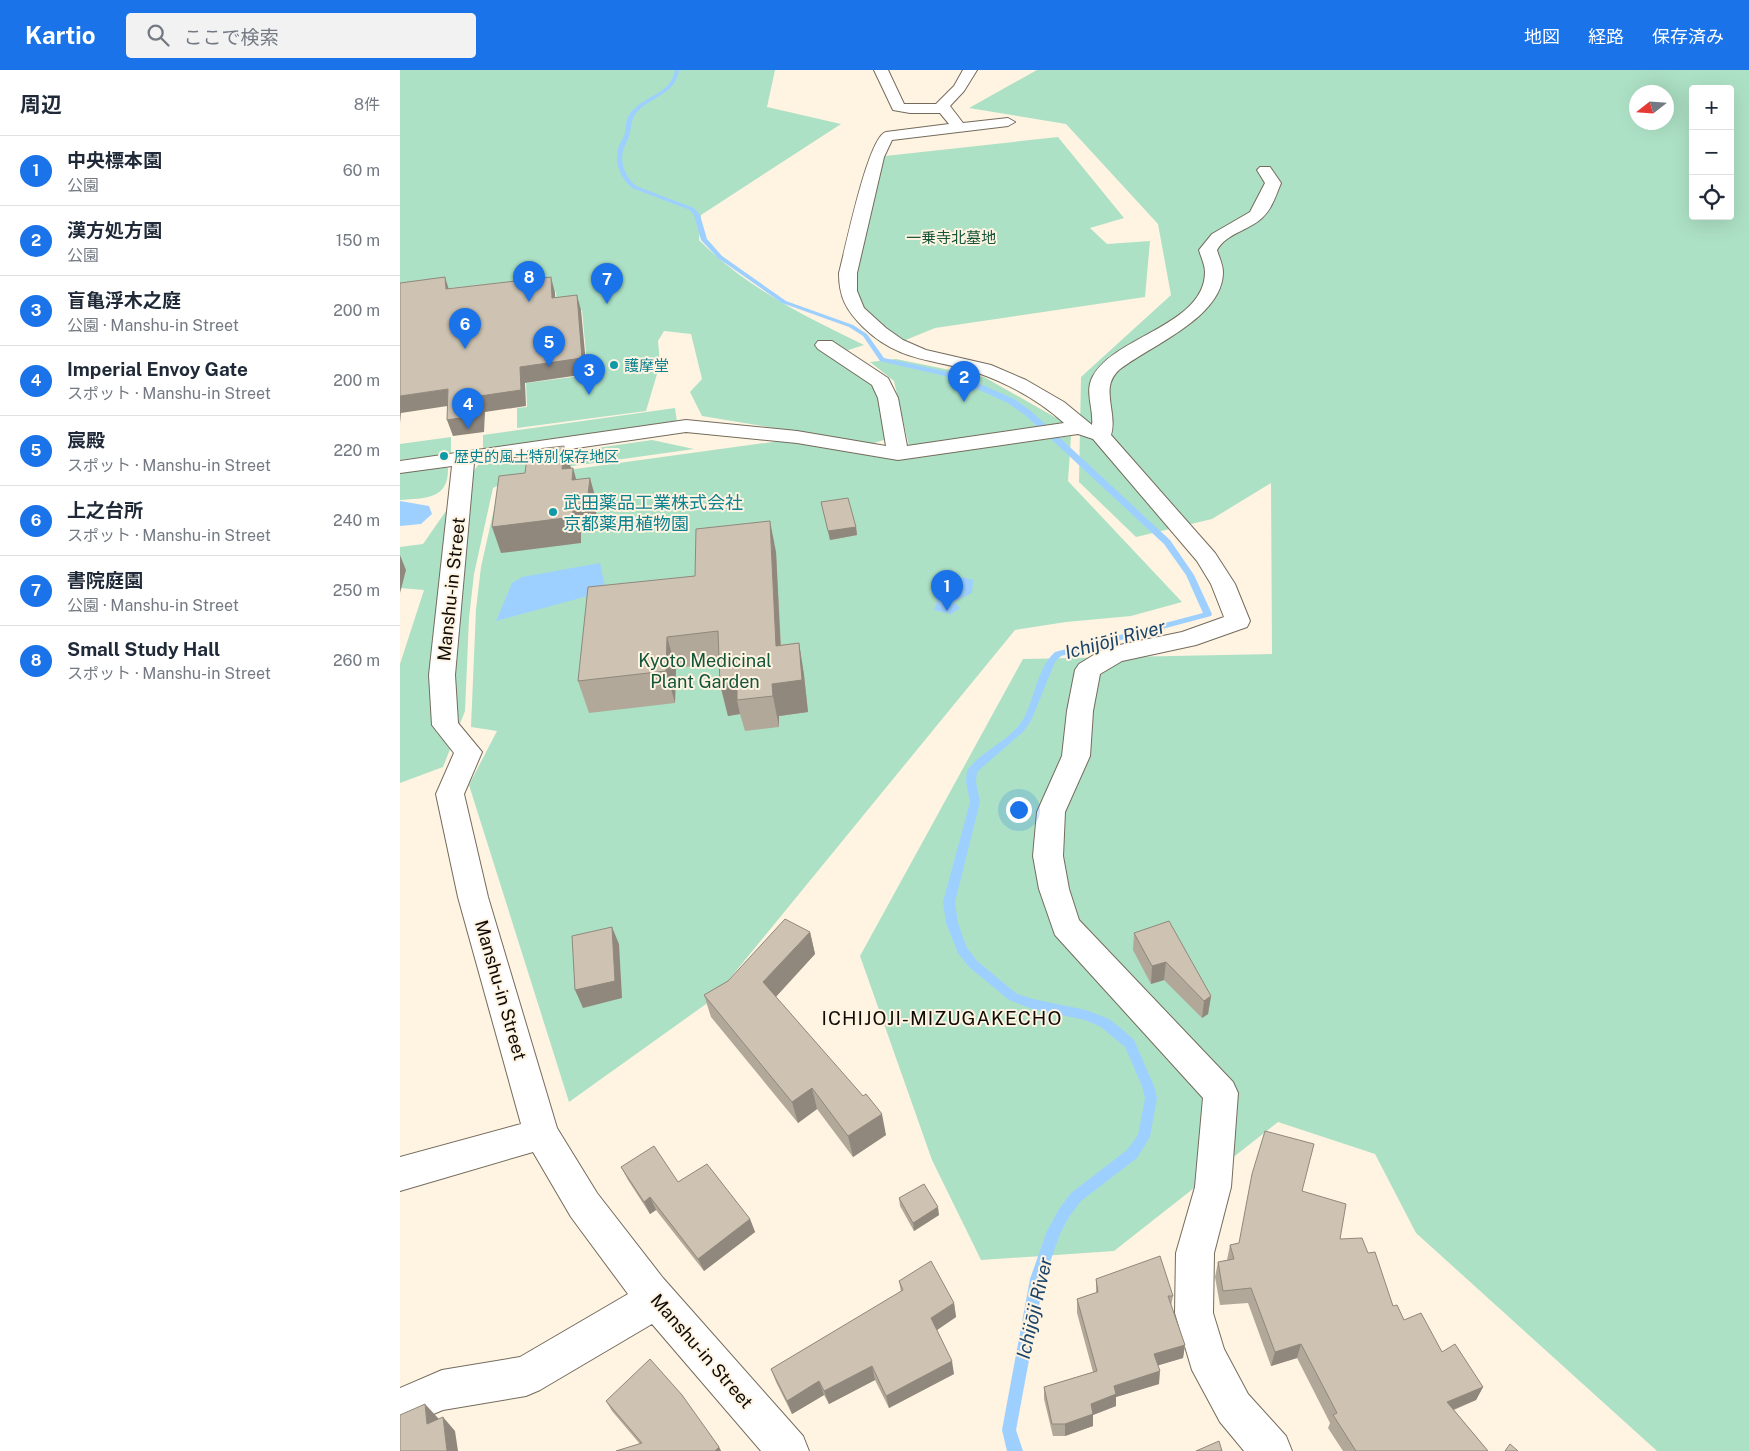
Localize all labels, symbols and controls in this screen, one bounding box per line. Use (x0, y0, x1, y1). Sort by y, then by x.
search box (126, 13, 476, 58)
text: Kartio (25, 21, 96, 49)
icon: search (144, 21, 172, 49)
text: ここで検索 (184, 26, 279, 48)
text: 地図 (1524, 26, 1560, 47)
text: 経路 (1588, 26, 1624, 47)
text: 保存済み (1652, 26, 1724, 47)
north arrow (1629, 85, 1674, 130)
map controls (1689, 85, 1734, 220)
button: + (1689, 85, 1734, 130)
text: 周辺 (20, 92, 62, 117)
text: 8件 (354, 95, 380, 114)
button: − (1689, 130, 1734, 175)
text: 中央標本園 (67, 149, 162, 171)
text: 1 (33, 161, 39, 180)
text: 60 m (343, 161, 380, 180)
button: locate (1689, 175, 1734, 220)
text: 公園 (67, 176, 99, 195)
text: 漢方処方園 (67, 219, 162, 241)
park label: 一乗寺北墓地 (906, 229, 996, 246)
text: 2 (31, 231, 41, 250)
text: 150 m (336, 231, 380, 250)
text: 公園 (67, 246, 99, 265)
pin: 8 (513, 261, 545, 302)
pin: 7 (591, 263, 623, 304)
text: 盲亀浮木之庭 (67, 289, 181, 311)
text: 3 (31, 301, 41, 320)
text: 200 m (333, 301, 380, 320)
pin: 6 (449, 308, 481, 349)
text: 公園 · Manshu-in Street (67, 316, 239, 335)
pin: 5 (533, 326, 565, 367)
pin: 3 (573, 354, 605, 395)
place label: 護摩堂 (624, 357, 669, 374)
text: Imperial Envoy Gate (67, 358, 248, 380)
marker: 護摩堂 (608, 359, 620, 371)
pin: 2 (948, 361, 980, 402)
text: 4 (31, 371, 41, 390)
text: 200 m (333, 371, 380, 390)
text: スポット · Manshu-in Street (67, 384, 271, 403)
pin: 4 (452, 388, 484, 429)
text: 宸殿 (67, 429, 105, 451)
text: 5 (31, 441, 41, 460)
text: 220 m (333, 441, 380, 460)
place label: 歴史的風土特別保存地区 (454, 448, 619, 465)
marker: 歴史的風土特別保存地区 (438, 450, 450, 462)
text: スポット · Manshu-in Street (67, 456, 271, 475)
place label: 武田薬品工業株式会社 京都薬用植物園 (563, 492, 743, 534)
text: 上之台所 (67, 499, 143, 521)
marker: 武田薬品工業株式会社 京都薬用植物園 (547, 506, 559, 518)
text: 6 (31, 511, 41, 530)
text: 240 m (333, 511, 380, 530)
street label: Manshu-in Street (433, 516, 469, 662)
text: スポット · Manshu-in Street (67, 526, 271, 545)
text: 書院庭園 (67, 569, 143, 591)
pin: 1 (931, 570, 963, 611)
text: 7 (31, 581, 41, 600)
text: 250 m (333, 581, 380, 600)
text: 公園 · Manshu-in Street (67, 596, 239, 615)
water label: Ichijōji River (1062, 615, 1169, 663)
text: Small Study Hall (67, 638, 220, 660)
park label: Kyoto Medicinal Plant Garden (638, 650, 772, 692)
text: 8 (31, 651, 41, 670)
text: 260 m (333, 651, 380, 670)
text: スポット · Manshu-in Street (67, 664, 271, 683)
your location (1006, 797, 1032, 823)
street label: Manshu-in Street (471, 918, 531, 1062)
district label: ICHIJOJI-MIZUGAKECHO (822, 1007, 1062, 1029)
water label: Ichijōji River (1012, 1254, 1057, 1361)
street label: Manshu-in Street (647, 1289, 757, 1413)

